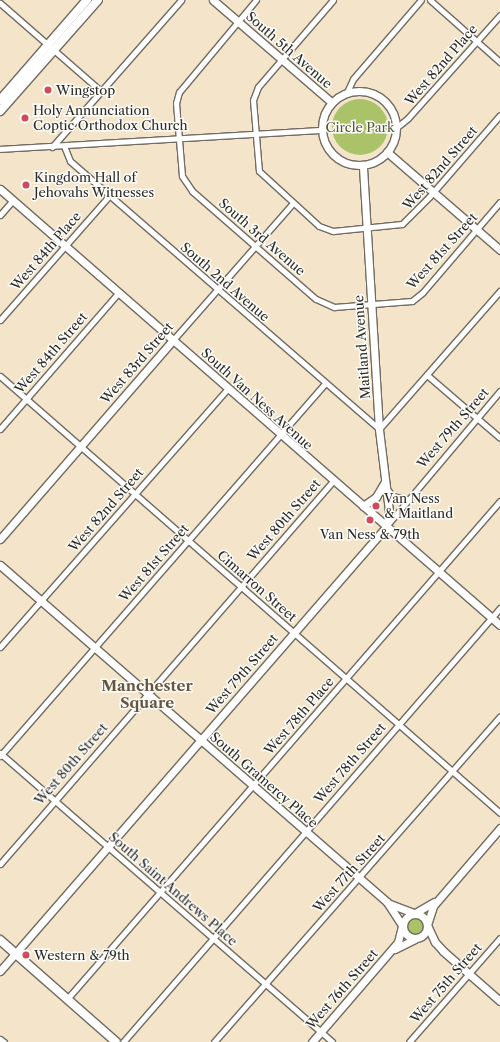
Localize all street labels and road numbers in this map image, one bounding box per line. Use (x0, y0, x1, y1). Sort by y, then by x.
street label: South 5th Avenue (243, 8, 335, 92)
street label: West 82nd Place (402, 21, 480, 109)
street label: West 82nd Street (399, 123, 481, 213)
street label: South 3rd Avenue (215, 195, 309, 279)
street label: West 84th Place (8, 209, 84, 293)
street label: West 81st Street (404, 209, 480, 293)
street label: South 2nd Avenue (177, 239, 273, 325)
street label: Maitland Avenue (351, 294, 373, 400)
street label: West 84th Street (12, 309, 90, 397)
street label: West 83rd Street (98, 319, 176, 407)
street label: South Van Ness Avenue (198, 345, 316, 453)
street label: West 79th Street (414, 385, 492, 471)
street label: West 82nd Street (65, 465, 147, 555)
street label: West 80th Street (244, 476, 324, 564)
street label: West 81st Street (116, 521, 192, 605)
street label: Cimarron Street (214, 547, 300, 625)
street label: West 79th Street (203, 631, 281, 717)
street label: West 78th Place (261, 674, 337, 758)
street label: West 80th Street (31, 720, 111, 808)
street label: West 78th Street (311, 720, 389, 806)
street label: South Gramercy Place (207, 729, 321, 831)
street label: South Saint Andrews Place (105, 829, 241, 949)
street label: West 77th Street (310, 831, 388, 915)
street label: West 75th Street (407, 940, 485, 1026)
street label: West 76th Street (303, 946, 381, 1032)

